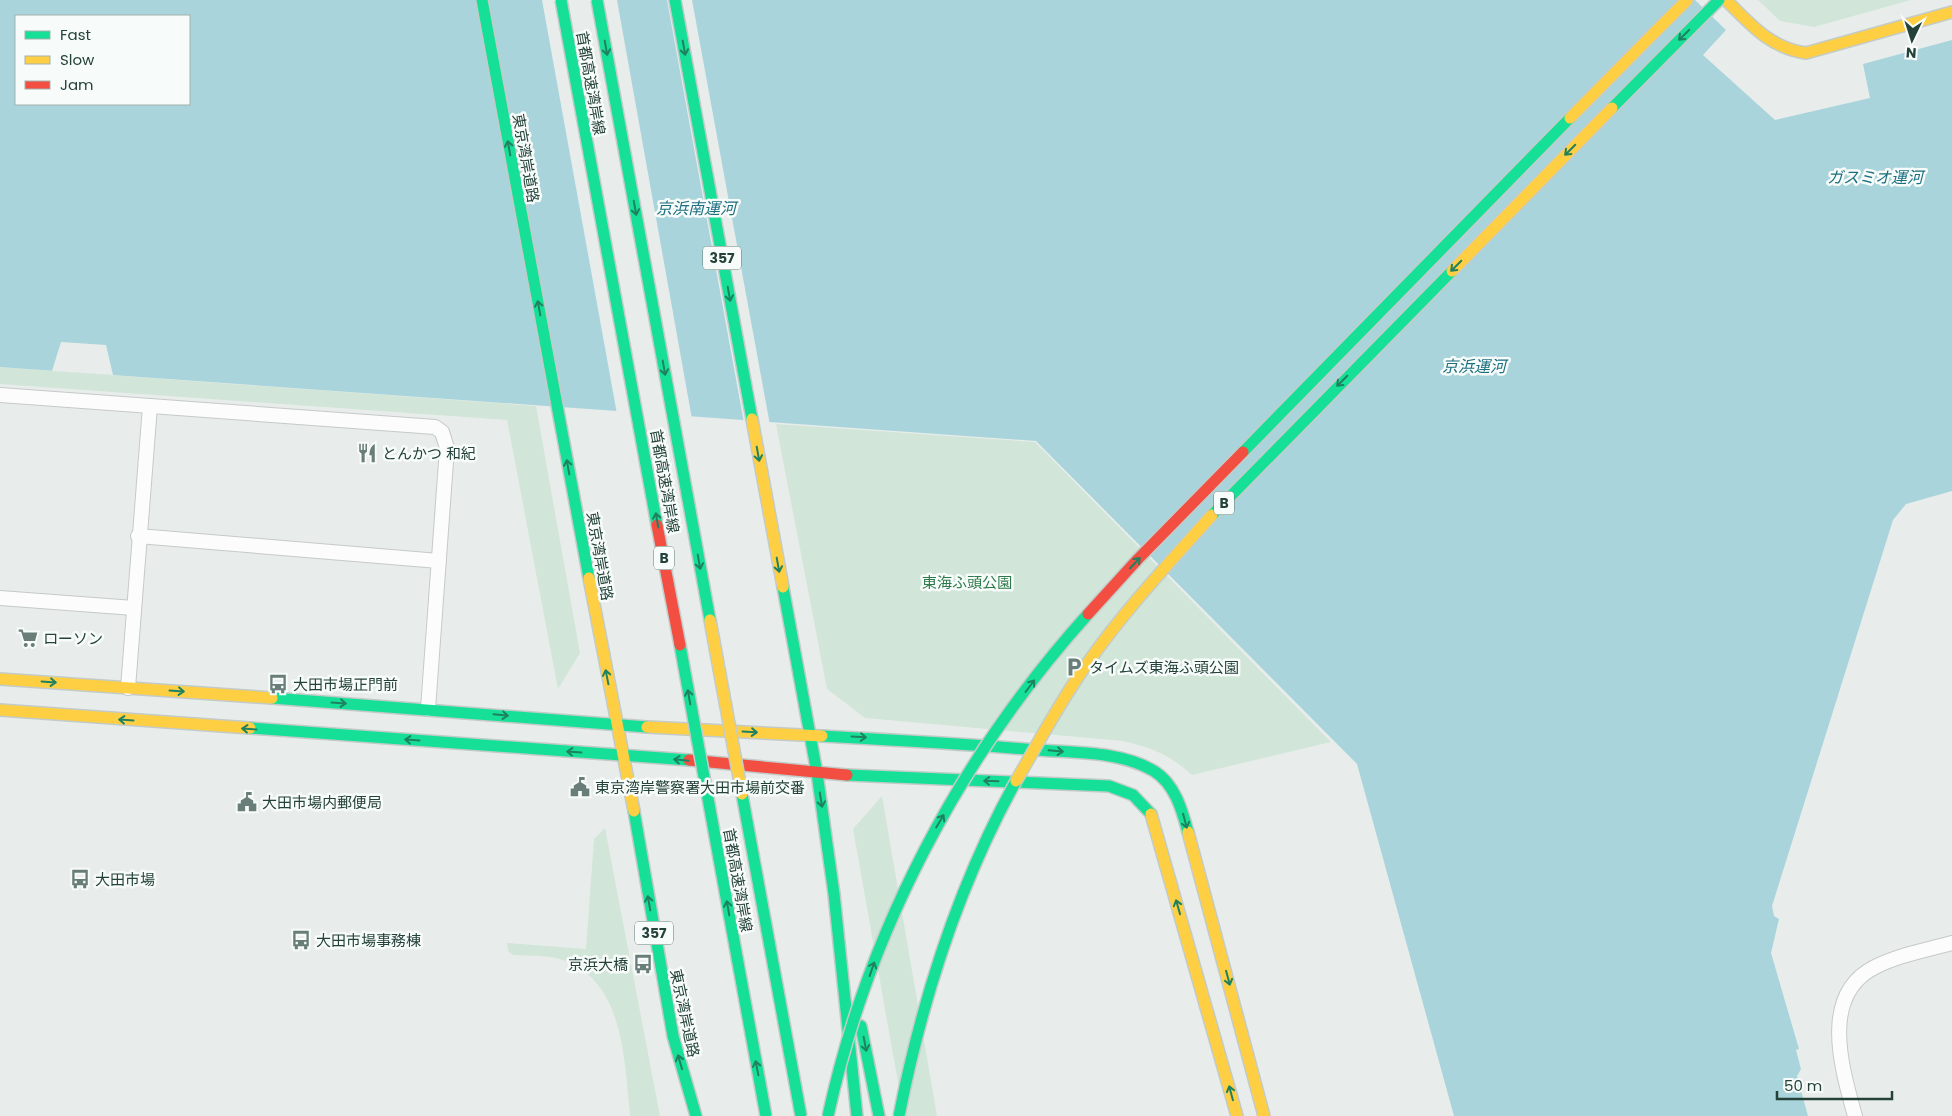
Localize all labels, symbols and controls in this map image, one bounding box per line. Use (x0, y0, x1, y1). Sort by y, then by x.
legend (15, 15, 190, 105)
north arrow (1887, 15, 1937, 65)
text: Fast (60, 24, 91, 45)
one-way arrow (1679, 28, 1691, 40)
street label: 首都高速湾岸線 (572, 29, 610, 137)
one-way arrow (601, 40, 611, 56)
one-way arrow (679, 40, 689, 56)
text: N (1905, 43, 1917, 63)
text: Slow (60, 49, 95, 70)
text: Jam (60, 74, 94, 95)
street label: 東京湾岸道路 (508, 112, 544, 204)
one-way arrow (504, 140, 514, 156)
one-way arrow (1564, 144, 1576, 156)
water label: ガスミオ運河 (1827, 166, 1926, 189)
water label: 京浜南運河 (656, 197, 739, 220)
one-way arrow (631, 199, 641, 215)
road number: 357 (703, 247, 741, 270)
one-way arrow (1450, 260, 1462, 272)
one-way arrow (724, 285, 734, 301)
one-way arrow (533, 300, 543, 316)
water label: 京浜運河 (1442, 355, 1509, 378)
one-way arrow (660, 359, 670, 375)
one-way arrow (1336, 375, 1348, 387)
street label: 首都高速湾岸線 (646, 427, 684, 535)
restaurant icon: とんかつ 和紀 (356, 442, 378, 464)
place label: とんかつ 和紀 (382, 443, 476, 464)
one-way arrow (754, 445, 763, 461)
one-way arrow (562, 460, 572, 476)
road number: B (1214, 492, 1234, 514)
street label: 東京湾岸道路 (582, 510, 618, 602)
one-way arrow (651, 512, 661, 528)
road number: B (654, 546, 674, 570)
one-way arrow (695, 554, 705, 570)
one-way arrow (774, 556, 784, 572)
one-way arrow (1129, 556, 1141, 569)
park label: 東海ふ頭公園 (922, 572, 1012, 593)
supermarket icon: ローソン (17, 627, 39, 649)
place label: ローソン (43, 628, 103, 649)
parking icon: タイムズ東海ふ頭公園 (1063, 656, 1085, 678)
place label: タイムズ東海ふ頭公園 (1089, 657, 1239, 678)
one-way arrow (601, 669, 611, 685)
bus stop icon: 大田市場正門前 (267, 673, 289, 695)
place label: 大田市場正門前 (293, 674, 398, 695)
one-way arrow (40, 678, 56, 687)
one-way arrow (1025, 679, 1035, 693)
one-way arrow (168, 687, 184, 696)
one-way arrow (684, 689, 694, 705)
one-way arrow (330, 698, 346, 708)
one-way arrow (492, 711, 508, 720)
one-way arrow (118, 716, 134, 725)
one-way arrow (242, 725, 258, 734)
one-way arrow (742, 728, 758, 737)
one-way arrow (850, 732, 866, 742)
one-way arrow (404, 736, 420, 745)
one-way arrow (1047, 746, 1063, 756)
one-way arrow (566, 747, 582, 756)
one-way arrow (674, 755, 690, 765)
public building icon: 東京湾岸警察署大田市場前交番 (569, 776, 591, 798)
place label: 東京湾岸警察署大田市場前交番 (595, 777, 805, 798)
one-way arrow (983, 777, 999, 786)
public building icon: 大田市場内郵便局 (236, 791, 258, 813)
place label: 大田市場内郵便局 (262, 792, 382, 813)
one-way arrow (817, 792, 827, 808)
one-way arrow (1181, 813, 1191, 829)
one-way arrow (935, 814, 945, 829)
street label: 首都高速湾岸線 (719, 826, 757, 934)
bus stop icon: 大田市場 (69, 868, 91, 890)
place label: 大田市場 (95, 869, 155, 890)
one-way arrow (644, 895, 654, 911)
one-way arrow (1173, 899, 1183, 915)
one-way arrow (722, 901, 732, 917)
road number: 357 (635, 921, 673, 944)
bus stop icon: 大田市場事務棟 (290, 929, 312, 951)
place label: 大田市場事務棟 (316, 930, 421, 951)
bus stop icon: 京浜大橋 (632, 953, 654, 975)
place label: 京浜大橋 (568, 954, 628, 975)
one-way arrow (868, 961, 877, 977)
street label: 東京湾岸道路 (665, 967, 705, 1059)
one-way arrow (1224, 970, 1234, 986)
one-way arrow (861, 1036, 870, 1052)
one-way arrow (675, 1055, 685, 1071)
one-way arrow (751, 1060, 761, 1076)
scale bar (1777, 1068, 1892, 1100)
text: 50 m (1784, 1075, 1822, 1096)
one-way arrow (1225, 1085, 1235, 1101)

